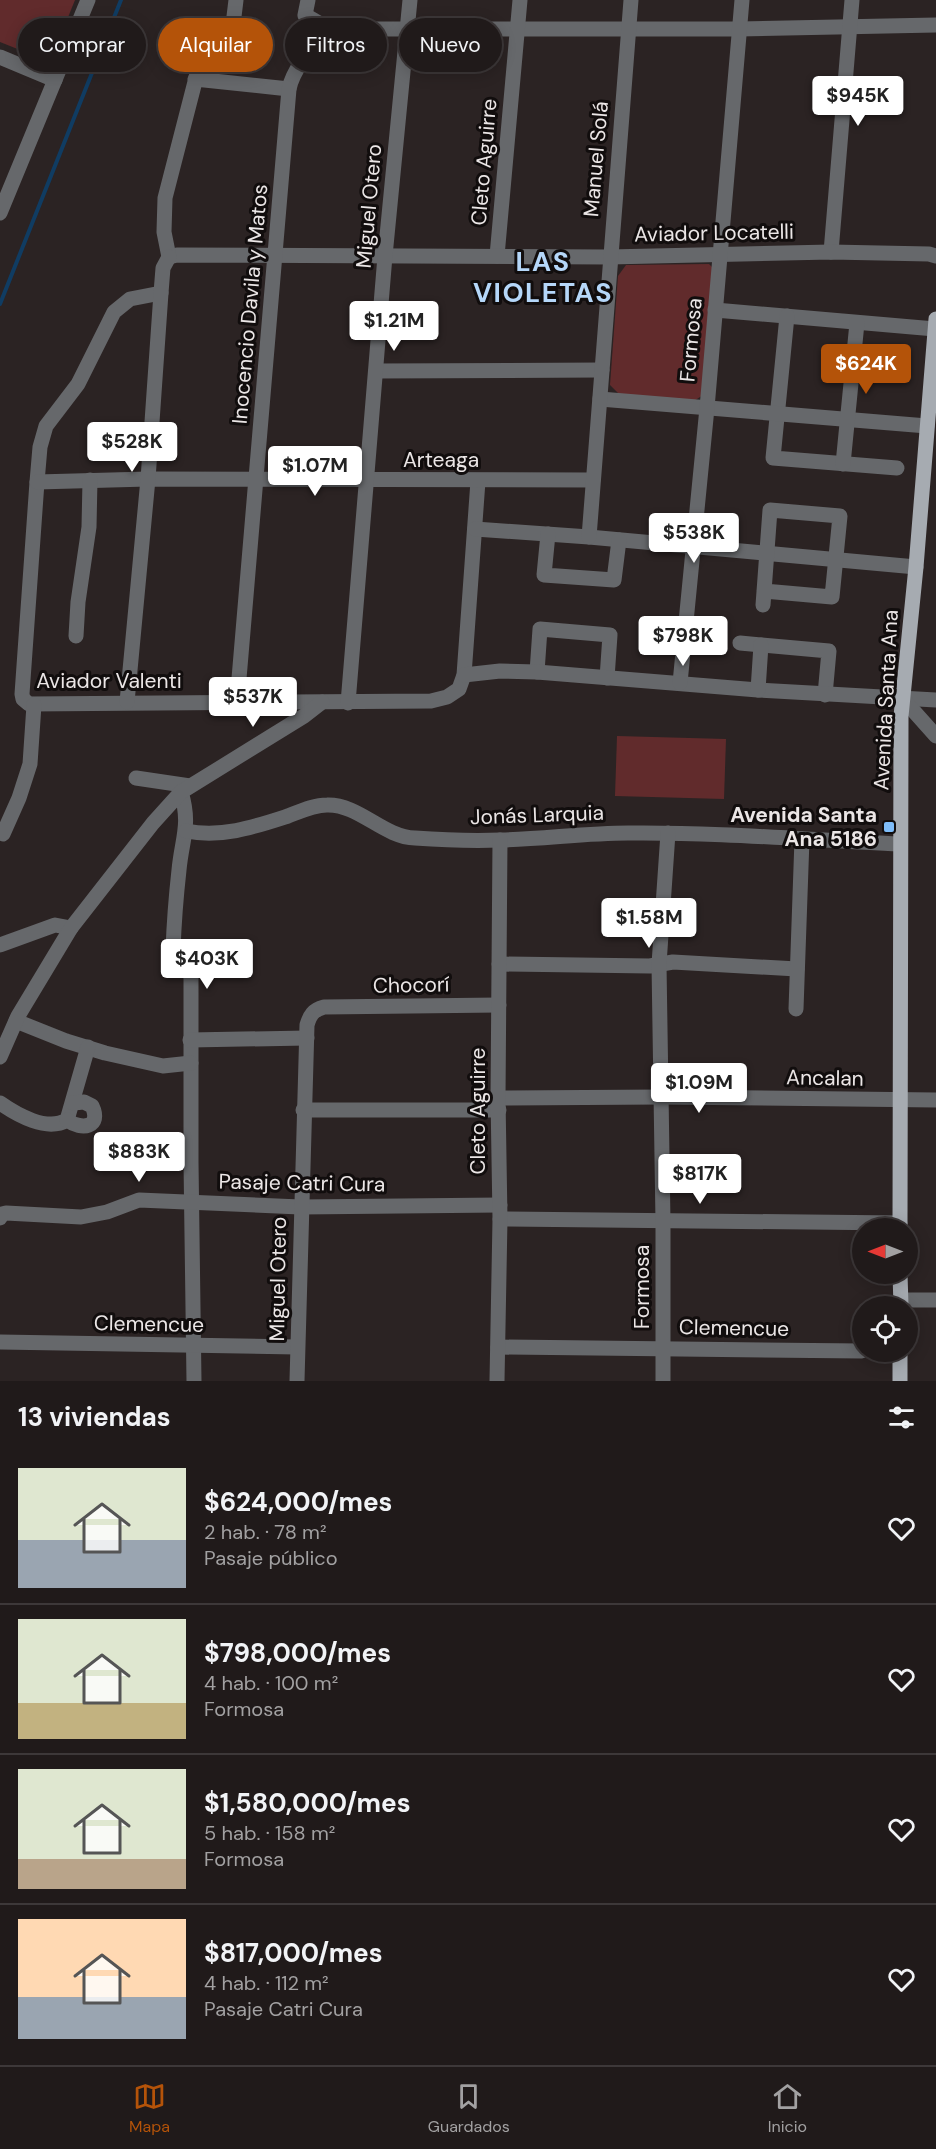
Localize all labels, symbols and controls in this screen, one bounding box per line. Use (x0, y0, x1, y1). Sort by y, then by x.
chip: Comprar (18, 18, 146, 72)
chip: Alquilar (158, 18, 273, 72)
chip: Filtros (285, 18, 387, 72)
chip: Nuevo (399, 18, 502, 72)
pin: $945K (816, 76, 900, 127)
text: $945K (826, 82, 890, 108)
street label: Cleto Aguirre (465, 97, 503, 227)
street label: Manuel Solá (577, 100, 615, 218)
street label: Miguel Otero (350, 143, 388, 269)
street label: Inocencio Davila y Matos (226, 183, 274, 425)
street label: Aviador Locatelli (634, 218, 794, 248)
district label: LAS VIOLETAS (473, 244, 613, 310)
street label: Formosa (673, 297, 709, 383)
pin: $1.21M (345, 301, 443, 352)
text: $1.21M (364, 307, 424, 333)
pin: $624K (824, 344, 908, 395)
text: $624K (835, 350, 897, 376)
pin: $528K (90, 422, 174, 473)
text: $528K (101, 428, 163, 454)
pin: $1.07M (266, 446, 364, 497)
street label: Arteaga (403, 446, 479, 474)
text: $1.07M (282, 452, 348, 478)
pin: $538K (652, 513, 736, 564)
text: $538K (663, 519, 725, 545)
street label: Avenida Santa Ana (867, 609, 905, 791)
pin: $798K (641, 616, 725, 667)
text: $798K (653, 622, 713, 648)
street label: Aviador Valenti (36, 667, 182, 695)
pin: $537K (211, 677, 295, 728)
text: $537K (223, 683, 283, 709)
street label: Jonás Larquia (469, 799, 605, 831)
place label: Avenida Santa Ana 5186 (730, 801, 877, 853)
marker: Avenida Santa Ana 5186 (882, 820, 896, 834)
pin: $1.58M (600, 898, 698, 949)
text: $1.58M (615, 904, 683, 930)
pin: $403K (165, 939, 249, 990)
text: $403K (175, 945, 239, 971)
street label: Chocorí (373, 970, 450, 1000)
street label: Cleto Aguirre (464, 1047, 492, 1175)
pin: $1.09M (650, 1063, 748, 1114)
street label: Ancalan (786, 1063, 864, 1093)
text: $1.09M (665, 1069, 733, 1095)
pin: $883K (97, 1132, 181, 1183)
text: $883K (108, 1138, 170, 1164)
pin: $817K (658, 1154, 742, 1205)
text: $817K (672, 1160, 728, 1186)
street label: Pasaje Catri Cura (218, 1168, 386, 1198)
street label: Miguel Otero (263, 1216, 293, 1342)
north arrow (852, 1218, 918, 1284)
map controls (852, 1218, 918, 1362)
street label: Formosa (628, 1245, 656, 1329)
button: locate (852, 1296, 918, 1362)
street label: Clemencue (94, 1309, 204, 1339)
street label: Clemencue (679, 1313, 789, 1343)
text: 13 viviendas (18, 1400, 171, 1434)
icon: filters (885, 1401, 918, 1434)
text: $624,000/mes (204, 1485, 392, 1519)
icon: home (66, 1492, 138, 1564)
icon: heart (885, 1512, 918, 1545)
text: 2 hab. · 78 m² (204, 1519, 327, 1545)
text: Pasaje público (204, 1545, 338, 1571)
text: $798,000/mes (204, 1636, 391, 1670)
icon: home (66, 1643, 138, 1715)
icon: heart (885, 1663, 918, 1696)
text: 4 hab. · 100 m² (204, 1670, 338, 1696)
text: Formosa (204, 1696, 284, 1722)
text: $1,580,000/mes (204, 1786, 411, 1820)
icon: home (66, 1793, 138, 1865)
icon: heart (885, 1813, 918, 1846)
text: 5 hab. · 158 m² (204, 1820, 335, 1846)
text: Formosa (204, 1846, 284, 1872)
text: $817,000/mes (204, 1936, 383, 1970)
icon: home (66, 1943, 138, 2015)
icon: heart (885, 1963, 918, 1996)
text: 4 hab. · 112 m² (204, 1970, 329, 1996)
text: Pasaje Catri Cura (204, 1996, 363, 2022)
tab: Mapa (129, 2080, 170, 2137)
tab: Guardados (428, 2080, 510, 2137)
tab: Inicio (768, 2080, 807, 2137)

